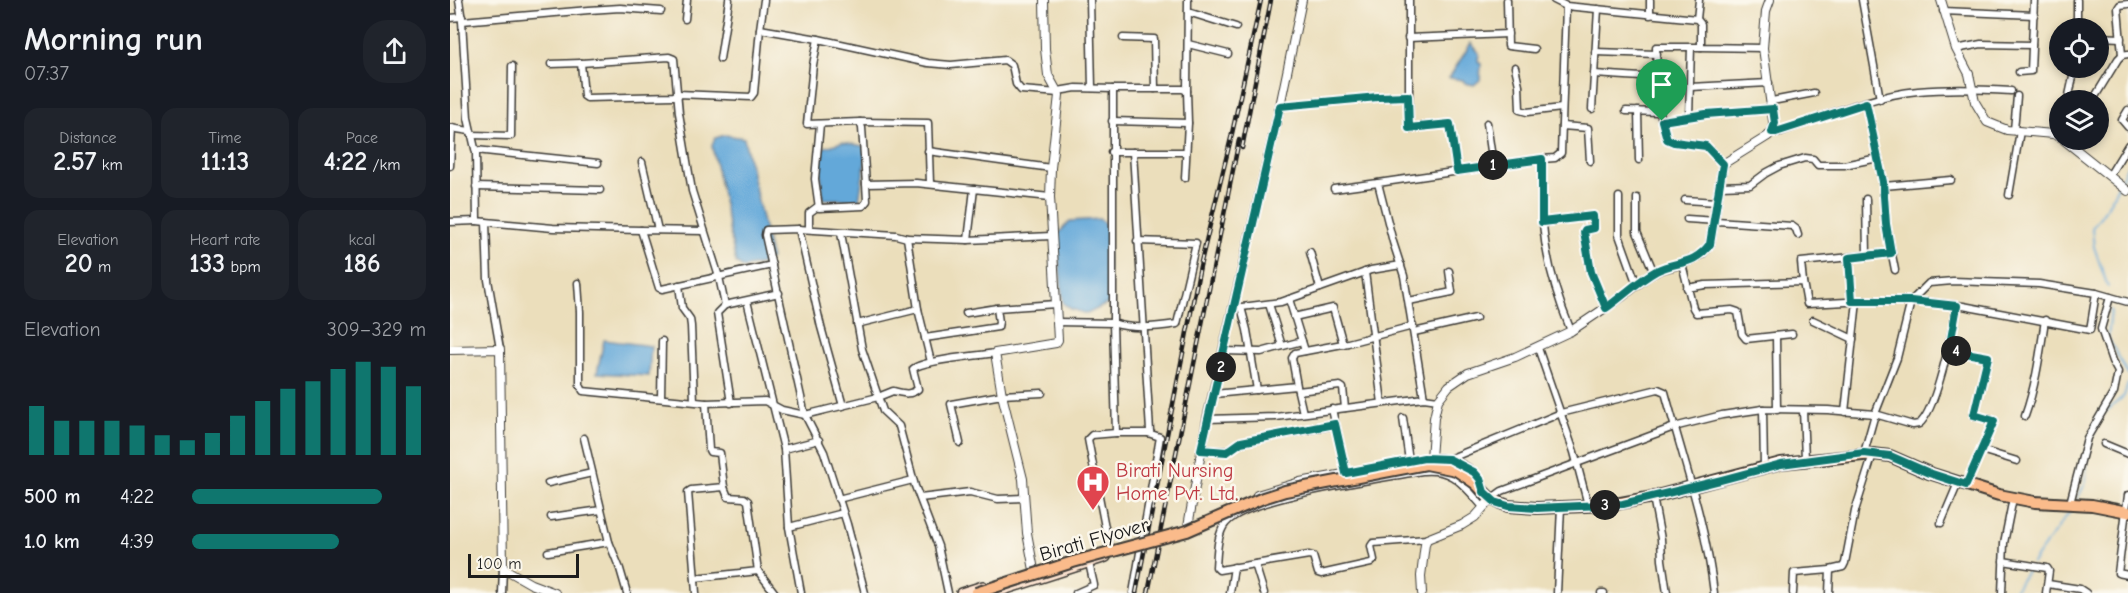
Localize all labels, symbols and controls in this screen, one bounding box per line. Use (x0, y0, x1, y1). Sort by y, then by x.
map controls (2049, 18, 2109, 150)
button: locate (2049, 18, 2109, 78)
text: Morning run (24, 20, 203, 58)
button: share (363, 20, 426, 83)
pin (1636, 59, 1687, 121)
text: 07:37 (24, 62, 69, 85)
icon: arrive (1645, 68, 1678, 101)
button: layers (2049, 90, 2109, 150)
text: Distance (59, 129, 117, 147)
text: Time (208, 129, 242, 147)
text: Pace (346, 129, 378, 147)
text: 2.57 (53, 147, 96, 177)
text: 11:13 (201, 147, 249, 177)
text: 4:22 (324, 147, 367, 177)
pin: 1 (1478, 150, 1508, 180)
text: km (96, 156, 123, 174)
text: /km (367, 156, 400, 174)
text: 1 (1490, 156, 1496, 174)
text: Elevation (57, 231, 119, 249)
text: Heart rate (190, 231, 260, 249)
text: kcal (349, 231, 375, 249)
text: 20 (65, 249, 93, 279)
text: 133 (189, 249, 225, 279)
text: 186 (343, 249, 381, 279)
text: m (93, 258, 111, 276)
text: bpm (225, 258, 261, 276)
text: Elevation (24, 318, 101, 341)
text: 309–329 m (327, 318, 426, 341)
pin: 4 (1941, 336, 1971, 366)
text: 4 (1952, 342, 1960, 360)
pin: 2 (1206, 352, 1236, 382)
text: 2 (1217, 358, 1225, 376)
place label: Birati Nursing Home Pvt. Ltd. (1116, 459, 1238, 505)
hospital icon: Birati Nursing Home Pvt. Ltd. (1075, 464, 1111, 511)
text: 500 m (24, 485, 81, 508)
text: 4:22 (120, 485, 154, 508)
pin: 3 (1590, 490, 1620, 520)
text: 3 (1601, 496, 1609, 514)
street label: Birati Flyover (1037, 513, 1151, 566)
text: 1.0 km (24, 530, 80, 553)
text: 4:39 (120, 530, 154, 553)
scale bar (468, 551, 579, 578)
text: 100 m (477, 555, 521, 573)

